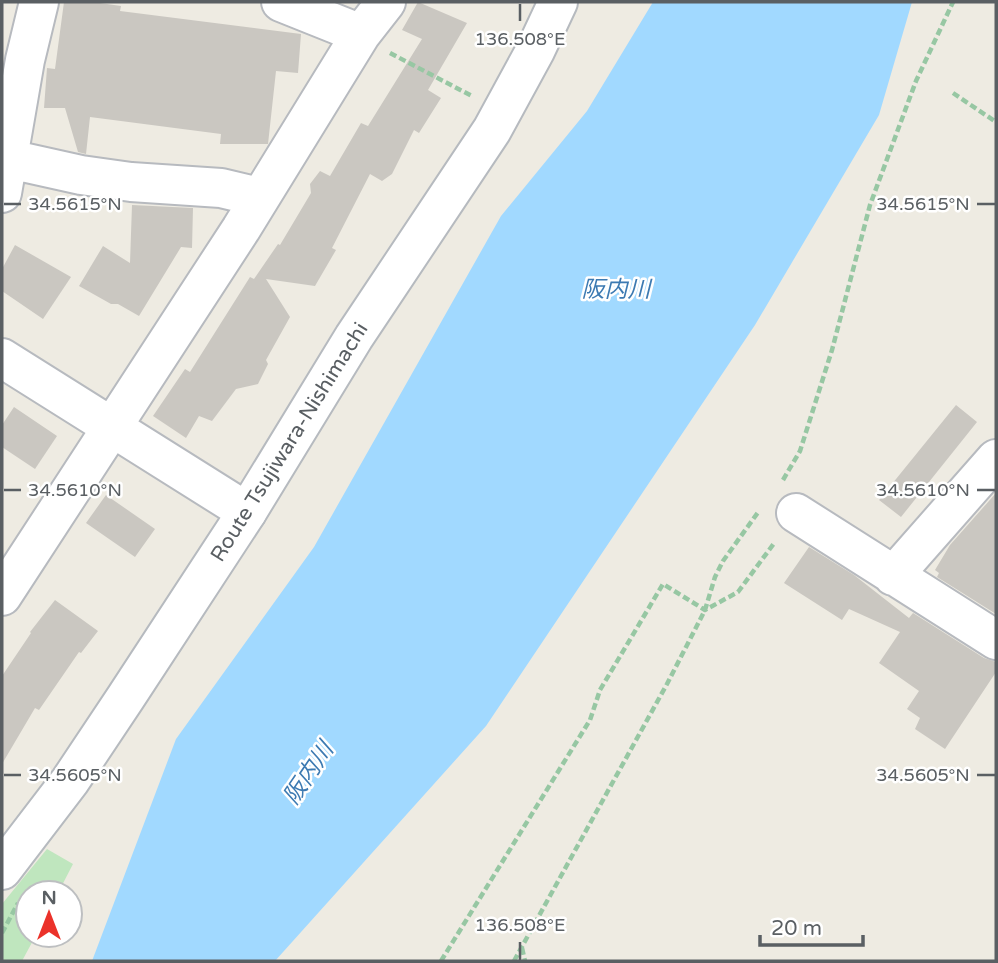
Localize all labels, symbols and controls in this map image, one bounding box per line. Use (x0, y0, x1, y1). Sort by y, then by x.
text: 136.508°E (475, 28, 565, 50)
text: 34.5615°N (28, 193, 122, 215)
text: 34.5615°N (876, 193, 970, 215)
water label: 阪内川 (582, 276, 654, 304)
street label: Route Tsujiwara-Nishimachi (205, 318, 374, 566)
text: 34.5610°N (28, 479, 122, 501)
text: 34.5610°N (876, 479, 970, 501)
water label: 阪内川 (278, 735, 341, 810)
text: 34.5605°N (28, 764, 122, 786)
text: 34.5605°N (876, 764, 970, 786)
north arrow (14, 879, 84, 949)
text: N (41, 887, 57, 909)
scale bar (760, 904, 863, 948)
text: 136.508°E (475, 914, 565, 936)
text: 20 m (771, 916, 822, 941)

